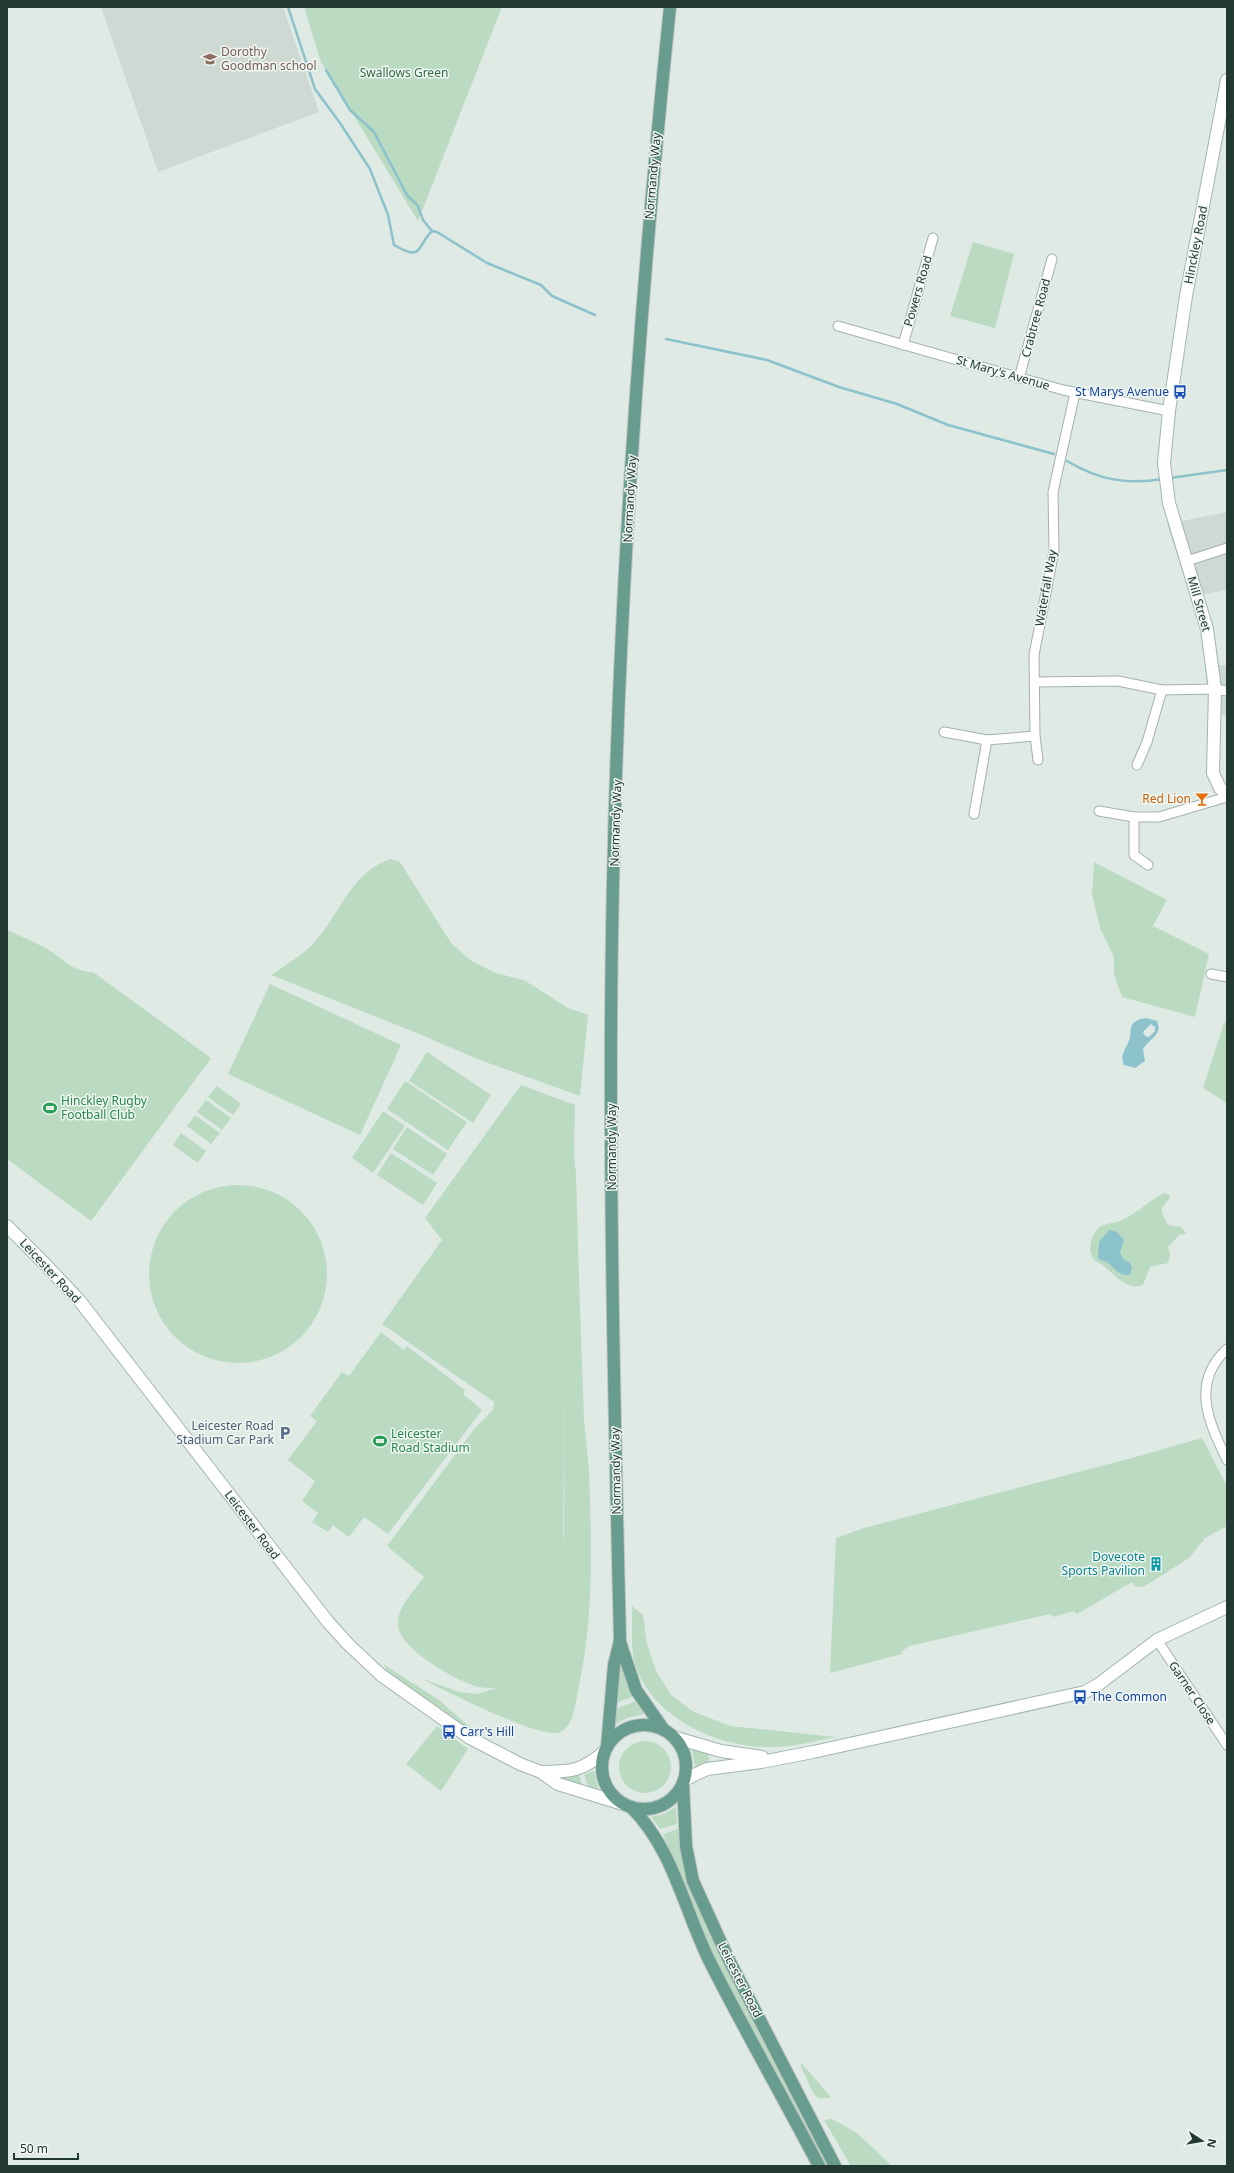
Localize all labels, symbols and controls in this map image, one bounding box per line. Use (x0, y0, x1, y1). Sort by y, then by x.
place label: Dorothy Goodman school (221, 43, 317, 74)
school or university icon: Dorothy Goodman school (202, 51, 218, 67)
park label: Swallows Green (360, 64, 448, 81)
street label: Normandy Way (640, 131, 665, 220)
street label: Hinckley Road (1180, 204, 1211, 285)
street label: Powers Road (899, 253, 936, 328)
street label: Crabtree Road (1017, 277, 1054, 359)
street label: St Mary's Avenue (954, 351, 1052, 394)
place label: St Marys Avenue (1075, 383, 1169, 400)
bus stop icon: St Marys Avenue (1172, 384, 1188, 400)
street label: Normandy Way (619, 454, 640, 543)
street label: Waterfall Way (1030, 547, 1061, 628)
street label: Mill Street (1183, 574, 1216, 634)
street label: Normandy Way (605, 778, 626, 867)
place label: Red Lion (1142, 790, 1191, 807)
bar icon: Red Lion (1194, 791, 1210, 807)
place label: Hinckley Rugby Football Club (61, 1092, 148, 1123)
sports icon: Hinckley Rugby Football Club (42, 1100, 58, 1116)
street label: Normandy Way (603, 1103, 620, 1191)
street label: Leicester Road (16, 1235, 85, 1307)
place label: Leicester Road Stadium Car Park (176, 1417, 275, 1448)
parking icon: Leicester Road Stadium Car Park (277, 1425, 293, 1441)
place label: Leicester Road Stadium (391, 1425, 470, 1456)
street label: Normandy Way (606, 1426, 625, 1515)
sports icon: Leicester Road Stadium (372, 1433, 388, 1449)
street label: Leicester Road (221, 1487, 284, 1563)
place label: Dovecote Sports Pavilion (1062, 1548, 1145, 1579)
building icon: Dovecote Sports Pavilion (1148, 1556, 1164, 1572)
street label: Garner Close (1165, 1658, 1220, 1728)
place label: The Common (1091, 1688, 1167, 1705)
bus stop icon: The Common (1072, 1689, 1088, 1705)
place label: Carr's Hill (460, 1723, 514, 1740)
bus stop icon: Carr's Hill (441, 1724, 457, 1740)
street label: Leicester Road (714, 1939, 767, 2020)
north arrow (1182, 2121, 1222, 2161)
scale bar (14, 2135, 78, 2161)
text: N (1204, 2137, 1221, 2149)
text: 50 m (20, 2140, 48, 2157)

